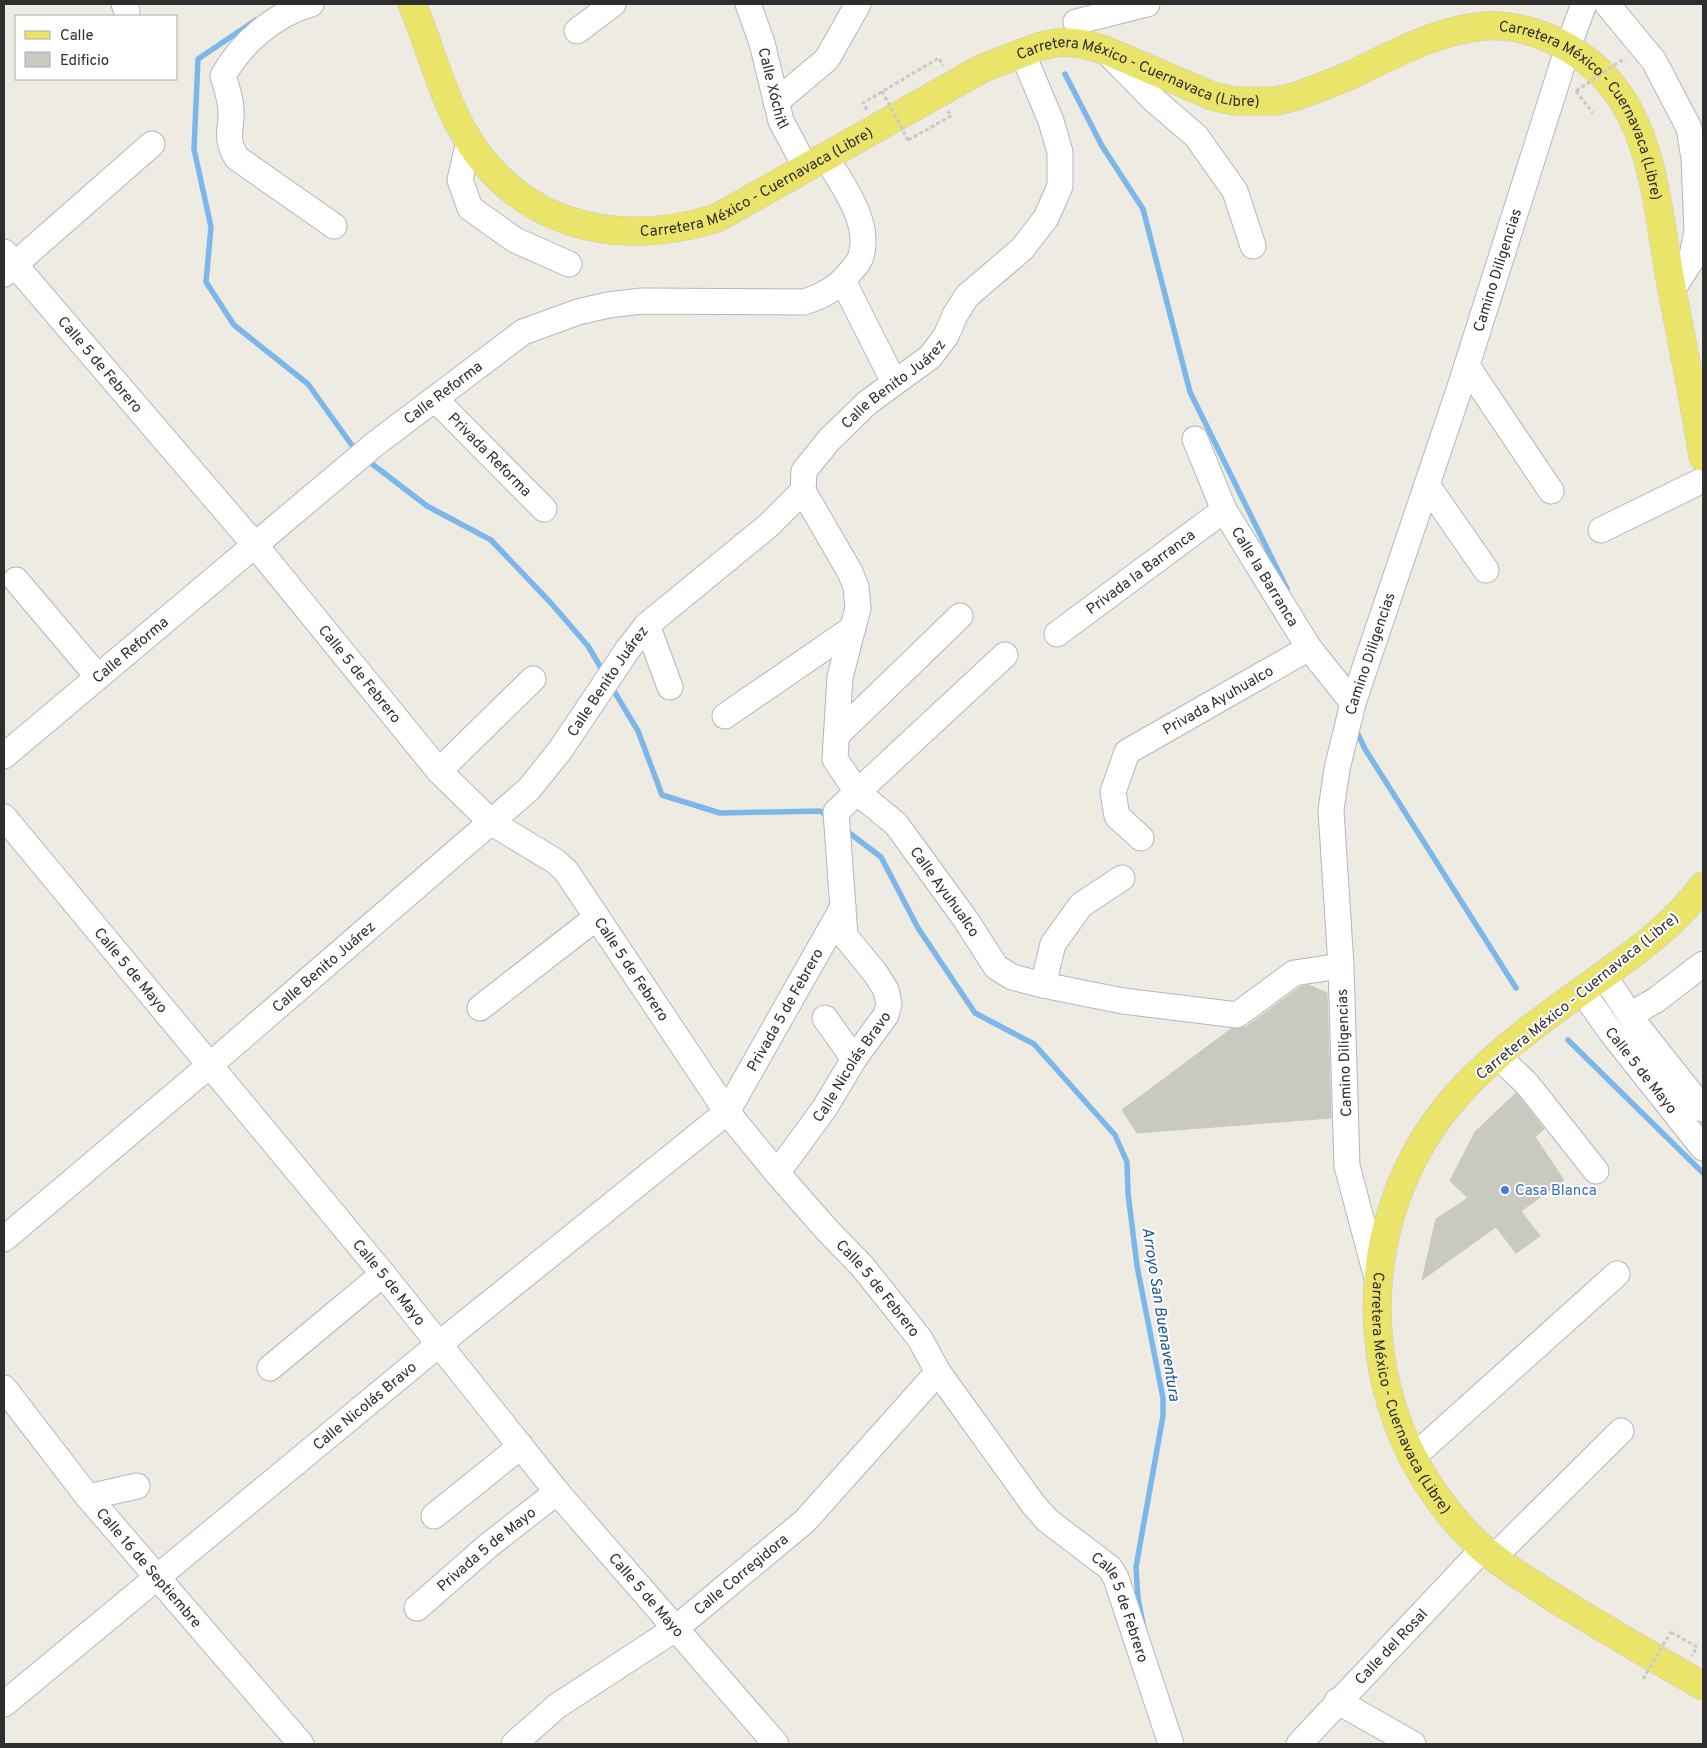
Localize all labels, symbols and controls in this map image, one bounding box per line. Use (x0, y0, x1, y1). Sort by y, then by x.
legend (15, 15, 178, 80)
street label: Carretera México - Cuernavaca (Libre) (1498, 18, 1665, 202)
text: Calle (60, 27, 94, 46)
street label: Carretera México - Cuernavaca (Libre) (1014, 33, 1260, 112)
street label: Calle Xóchitl (752, 46, 792, 133)
text: Edificio (60, 52, 109, 71)
street label: Carretera México - Cuernavaca (Libre) (640, 124, 877, 242)
street label: Camino Diligencias (1470, 207, 1527, 335)
street label: Calle 5 de Febrero (53, 313, 146, 418)
street label: Calle Benito Juárez (838, 336, 951, 434)
street label: Calle Reforma (401, 358, 487, 430)
street label: Privada Reforma (443, 409, 535, 502)
street label: Calle la Barranca (1226, 524, 1302, 631)
street label: Privada la Barranca (1083, 526, 1200, 620)
street label: Camino Diligencias (1342, 590, 1401, 717)
street label: Calle Reforma (89, 613, 173, 688)
street label: Calle 5 de Febrero (313, 622, 404, 728)
street label: Calle Benito Juárez (564, 623, 654, 741)
street label: Privada Ayuhualco (1160, 662, 1277, 740)
street label: Calle Ayuhualco (905, 843, 983, 941)
street label: Carretera México - Cuernavaca (Libre) (1473, 909, 1683, 1085)
street label: Calle 5 de Febrero (589, 914, 672, 1026)
street label: Calle Benito Juárez (269, 918, 380, 1018)
street label: Calle 5 de Mayo (89, 924, 171, 1018)
street label: Privada 5 de Febrero (744, 945, 829, 1075)
street label: Camino Diligencias (1334, 989, 1357, 1117)
street label: Calle Nicolás Bravo (809, 1008, 896, 1127)
street label: Calle 5 de Mayo (1600, 1024, 1680, 1118)
place label: Casa Blanca (1515, 1182, 1597, 1201)
marker: Casa Blanca (1499, 1184, 1511, 1196)
water label: Arroyo San Buenaventura (1136, 1226, 1184, 1404)
street label: Calle 5 de Mayo (347, 1236, 429, 1330)
street label: Calle 5 de Febrero (831, 1237, 923, 1342)
street label: Carretera México - Cuernavaca (Libre) (1366, 1271, 1454, 1518)
street label: Calle Nicolás Bravo (310, 1358, 421, 1455)
street label: Privada 5 de Mayo (434, 1504, 541, 1597)
street label: Calle 16 de Septiembre (91, 1505, 205, 1633)
street label: Calle Corregidora (691, 1531, 793, 1620)
street label: Calle 5 de Febrero (1086, 1549, 1151, 1665)
street label: Calle 5 de Mayo (603, 1550, 687, 1642)
street label: Calle del Rosal (1352, 1606, 1432, 1690)

